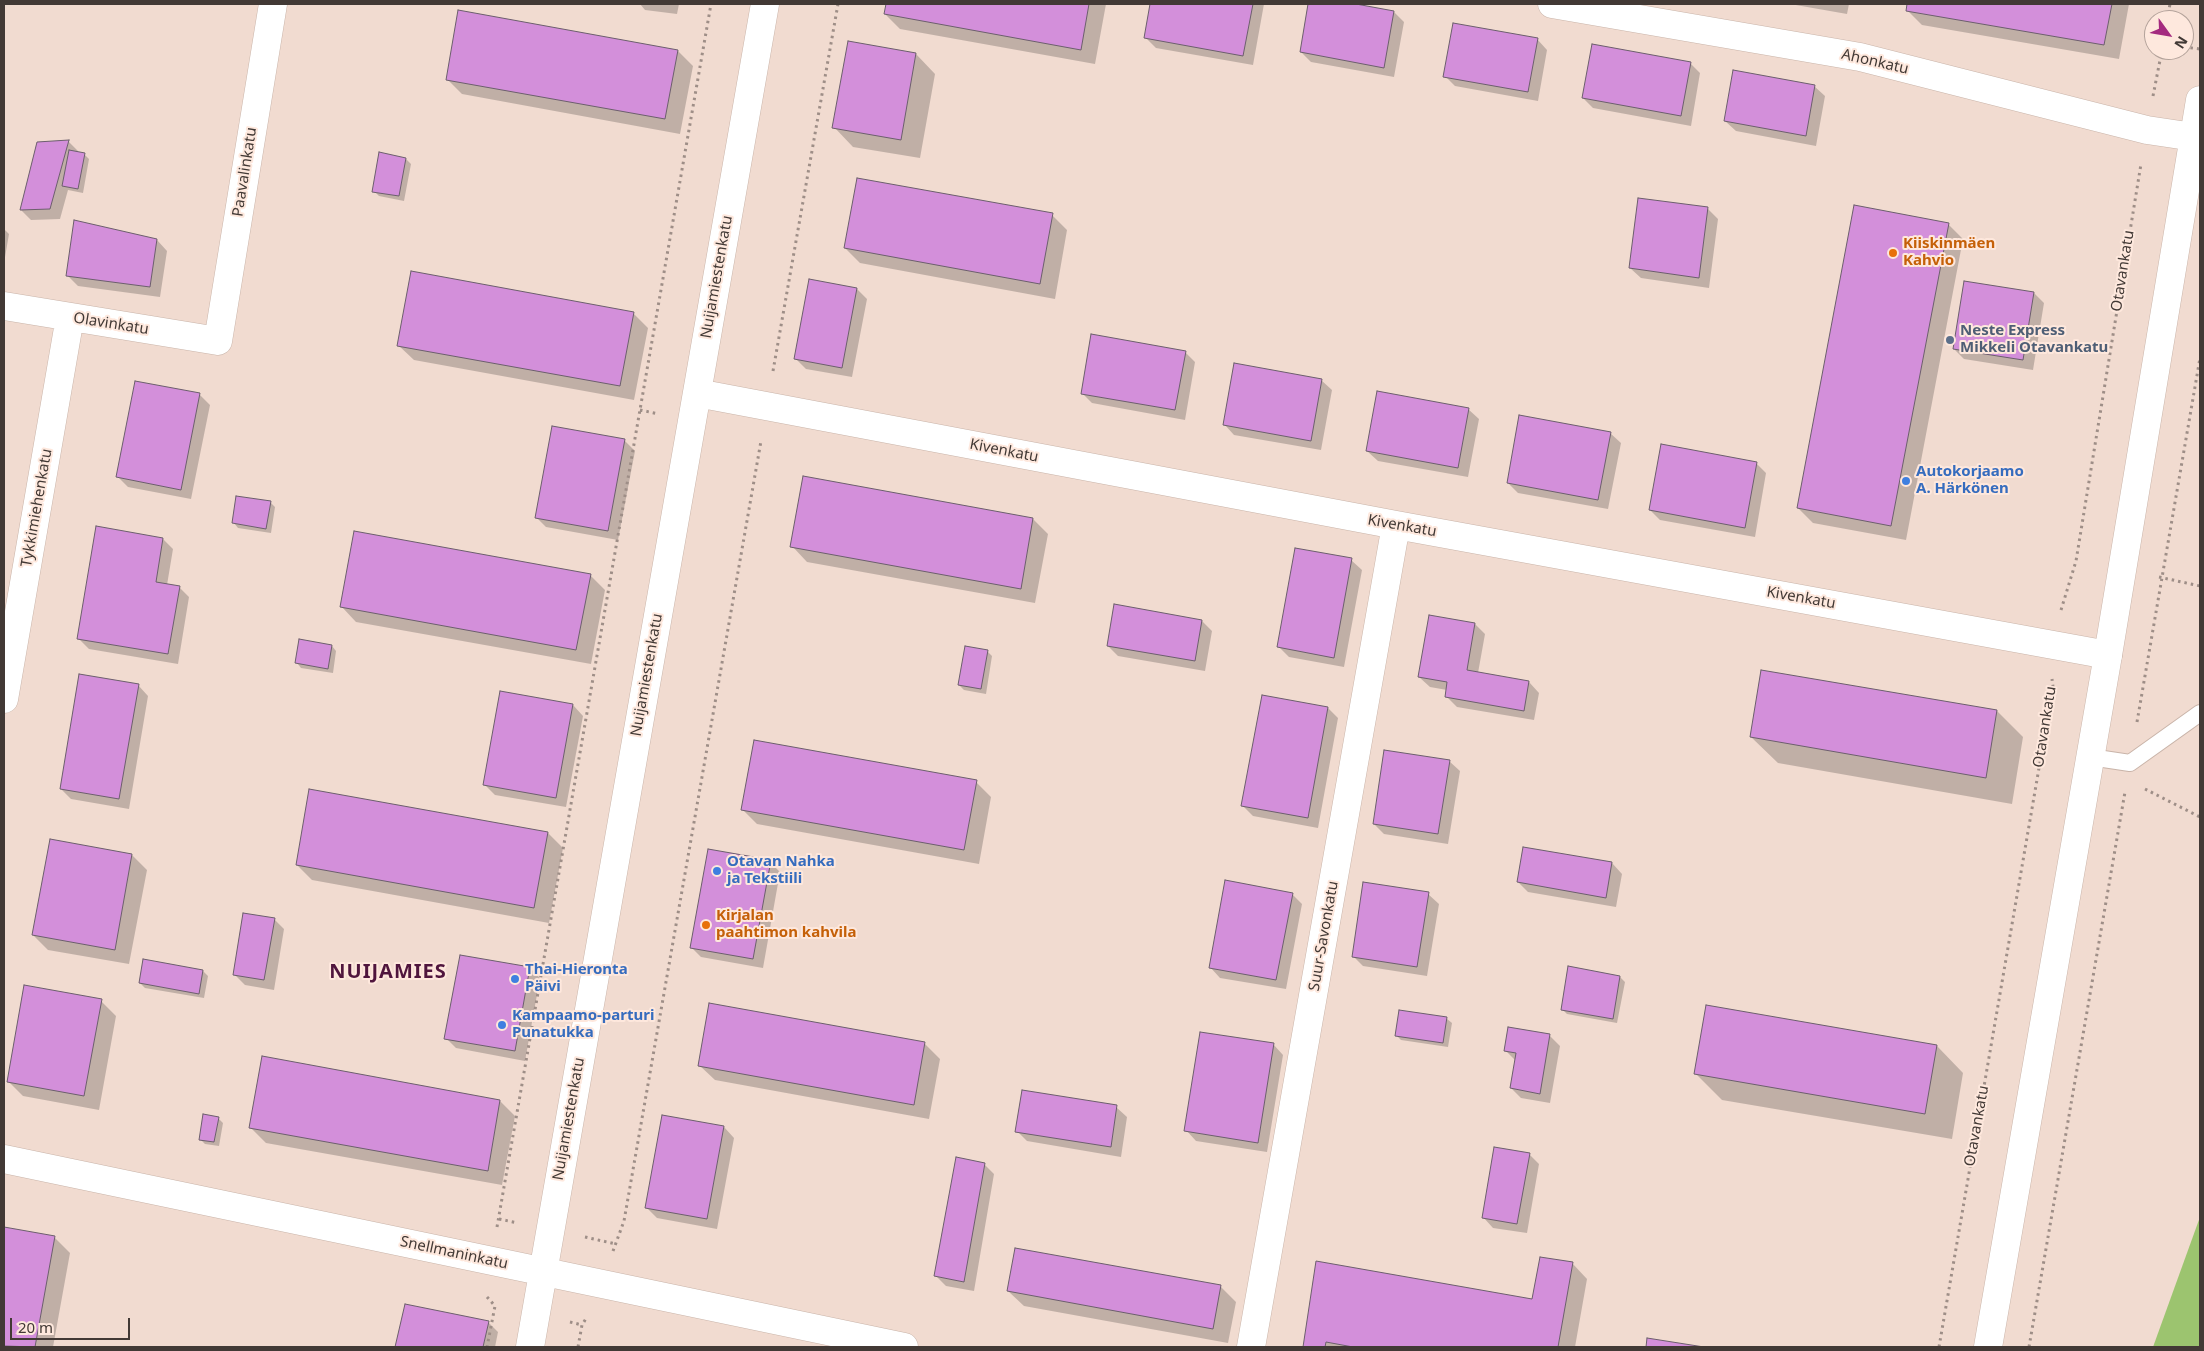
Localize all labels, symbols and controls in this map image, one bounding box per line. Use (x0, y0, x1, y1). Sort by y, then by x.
north arrow (2144, 10, 2194, 60)
text: N (2170, 33, 2192, 53)
street label: Ahonkatu (1840, 46, 1910, 78)
street label: Paavalinkatu (229, 126, 261, 218)
street label: Nuijamiestenkatu (697, 214, 737, 340)
street label: Otavankatu (2108, 229, 2138, 313)
place label: Kiiskinmäen Kahvio (1903, 235, 1995, 270)
marker: Kiiskinmäen Kahvio (1887, 247, 1899, 259)
street label: Olavinkatu (72, 309, 150, 339)
place label: Neste Express Mikkeli Otavankatu (1960, 322, 2108, 357)
marker: Neste Express Mikkeli Otavankatu (1944, 334, 1956, 346)
street label: Kivenkatu (968, 436, 1040, 466)
street label: Tykkimiehenkatu (18, 447, 56, 569)
place label: Autokorjaamo A. Härkönen (1916, 463, 2024, 498)
marker: Autokorjaamo A. Härkönen (1900, 475, 1912, 487)
street label: Kivenkatu (1366, 511, 1438, 541)
street label: Kivenkatu (1765, 583, 1837, 613)
street label: Nuijamiestenkatu (627, 612, 667, 738)
street label: Otavankatu (2030, 685, 2060, 769)
place label: Otavan Nahka ja Tekstiili (727, 853, 835, 888)
marker: Otavan Nahka ja Tekstiili (711, 865, 723, 877)
street label: Suur-Savonkatu (1305, 880, 1343, 992)
place label: Kirjalan paahtimon kahvila (716, 907, 856, 942)
marker: Kirjalan paahtimon kahvila (700, 919, 712, 931)
district label: NUIJAMIES (328, 960, 448, 984)
place label: Thai-Hieronta Päivi (525, 961, 628, 996)
marker: Thai-Hieronta Päivi (509, 973, 521, 985)
place label: Kampaamo-parturi Punatukka (512, 1007, 654, 1042)
marker: Kampaamo-parturi Punatukka (496, 1019, 508, 1031)
street label: Nuijamiestenkatu (549, 1056, 589, 1182)
street label: Otavankatu (1961, 1084, 1993, 1168)
street label: Snellmaninkatu (398, 1233, 510, 1273)
scale bar (12, 1308, 132, 1340)
text: 20 m (18, 1317, 53, 1337)

